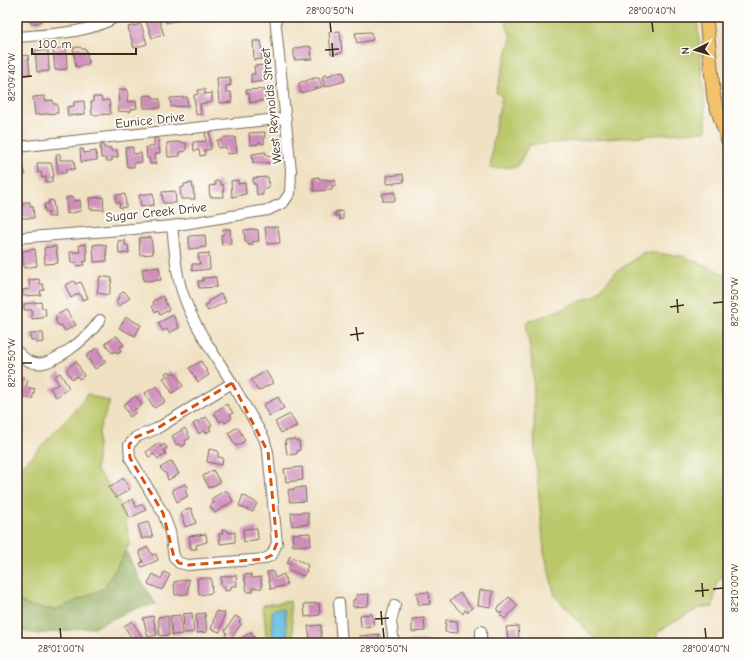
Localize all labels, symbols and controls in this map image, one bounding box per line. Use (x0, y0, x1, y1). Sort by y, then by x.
text: 28°00'50"N (306, 5, 354, 17)
text: 28°00'40"N (628, 5, 676, 17)
scale bar (32, 30, 136, 56)
north arrow (675, 30, 715, 70)
text: 100 m (38, 37, 71, 51)
street label: West Reynolds Street (257, 46, 285, 165)
text: N (679, 47, 692, 55)
text: 82°09'40"W (6, 52, 18, 101)
street label: Eunice Drive (115, 109, 186, 131)
street label: Sugar Creek Drive (105, 199, 208, 225)
text: 82°09'50"W (729, 277, 741, 327)
text: 82°09'50"W (6, 338, 18, 388)
text: 82°10'00"W (729, 563, 741, 612)
text: 28°01'00"N (38, 643, 84, 655)
text: 28°00'50"N (360, 643, 408, 655)
text: 28°00'40"N (682, 643, 730, 655)

